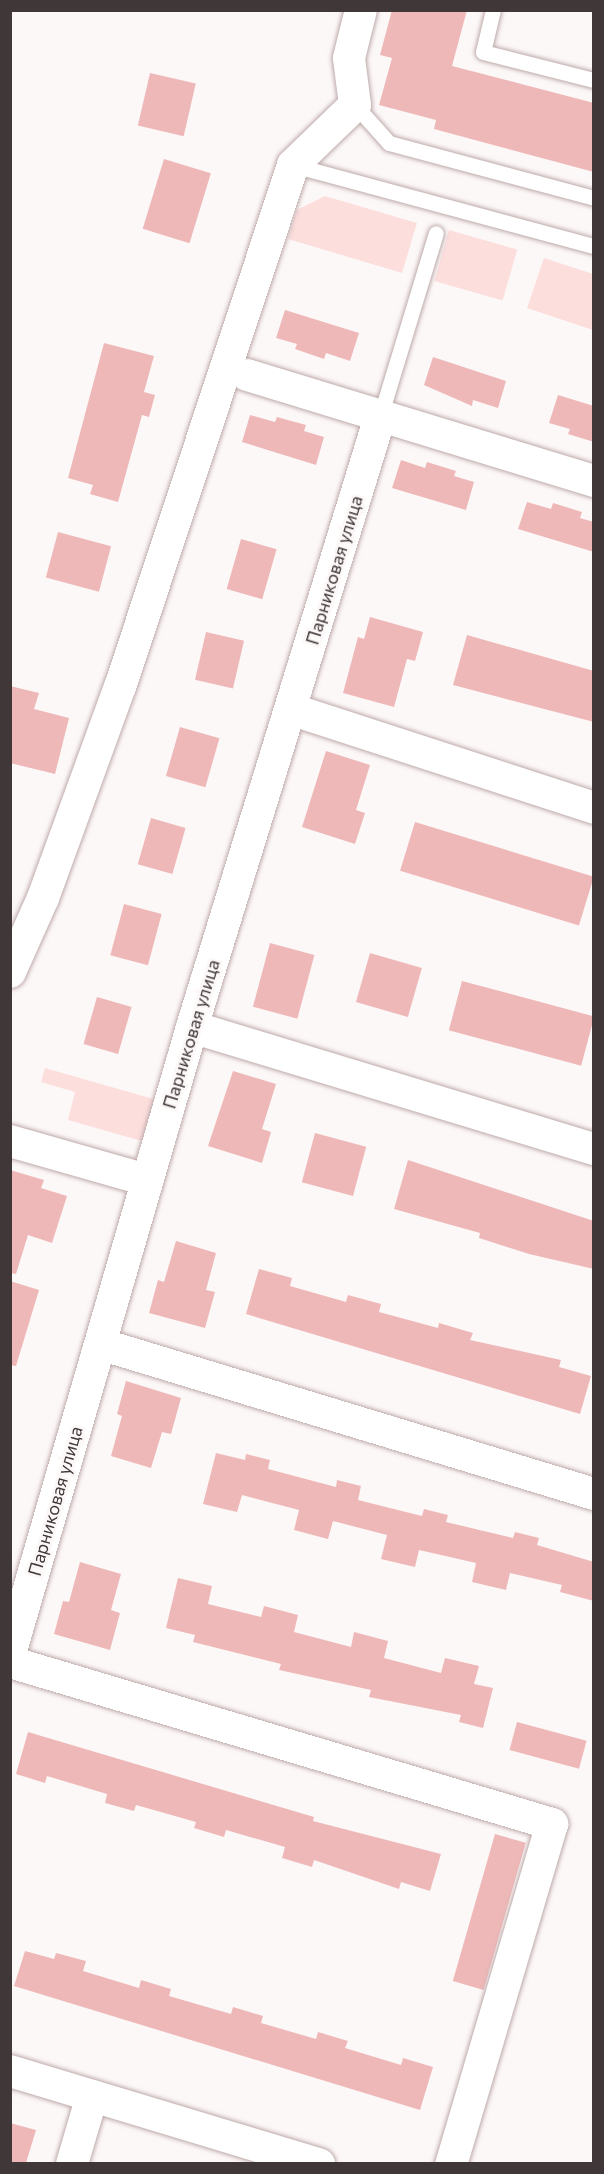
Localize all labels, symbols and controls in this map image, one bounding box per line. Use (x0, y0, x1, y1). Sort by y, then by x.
street label: Парниковая улица (301, 493, 367, 647)
street label: Парниковая улица (158, 957, 224, 1111)
street label: Парниковая улица (23, 1424, 87, 1578)

